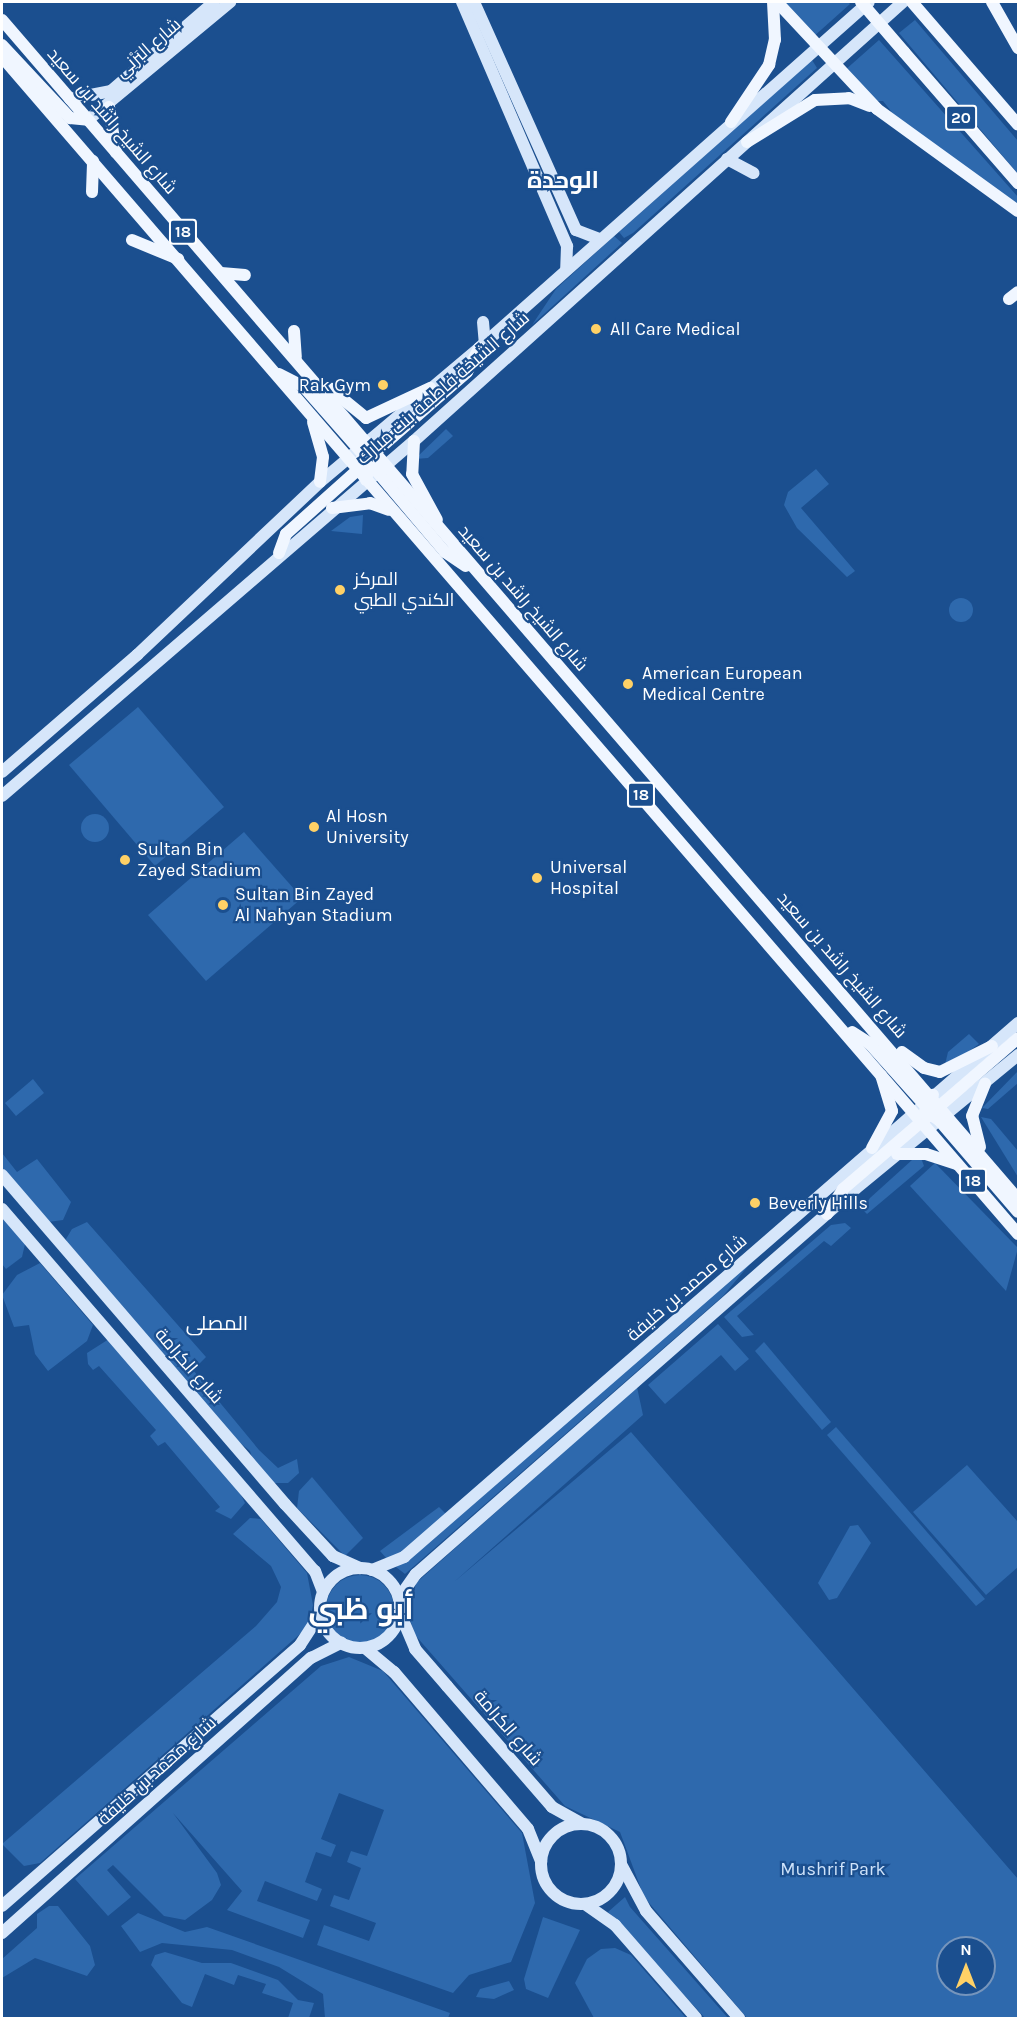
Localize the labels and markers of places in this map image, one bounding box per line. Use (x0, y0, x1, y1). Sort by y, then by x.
place label: All Care Medical (610, 318, 740, 340)
marker: All Care Medical (587, 320, 605, 338)
place label: Rak Gym (299, 374, 371, 396)
marker: Rak Gym (376, 378, 390, 392)
place label: المركز الكندي الطبي (354, 569, 454, 612)
marker: المركز الكندي الطبي (331, 581, 349, 599)
place label: American European Medical Centre (642, 663, 803, 706)
marker: American European Medical Centre (619, 675, 637, 693)
place label: Al Hosn University (326, 806, 409, 848)
marker: Al Hosn University (307, 820, 321, 834)
place label: Sultan Bin Zayed Stadium (137, 839, 261, 882)
marker: Sultan Bin Zayed Stadium (118, 853, 132, 867)
place label: Universal Hospital (550, 857, 627, 900)
marker: Universal Hospital (528, 869, 546, 887)
place label: Sultan Bin Zayed Al Nahyan Stadium (235, 884, 392, 926)
marker: Sultan Bin Zayed Al Nahyan Stadium (216, 898, 230, 912)
place label: Beverly Hills (768, 1192, 868, 1214)
marker: Beverly Hills (746, 1194, 764, 1212)

